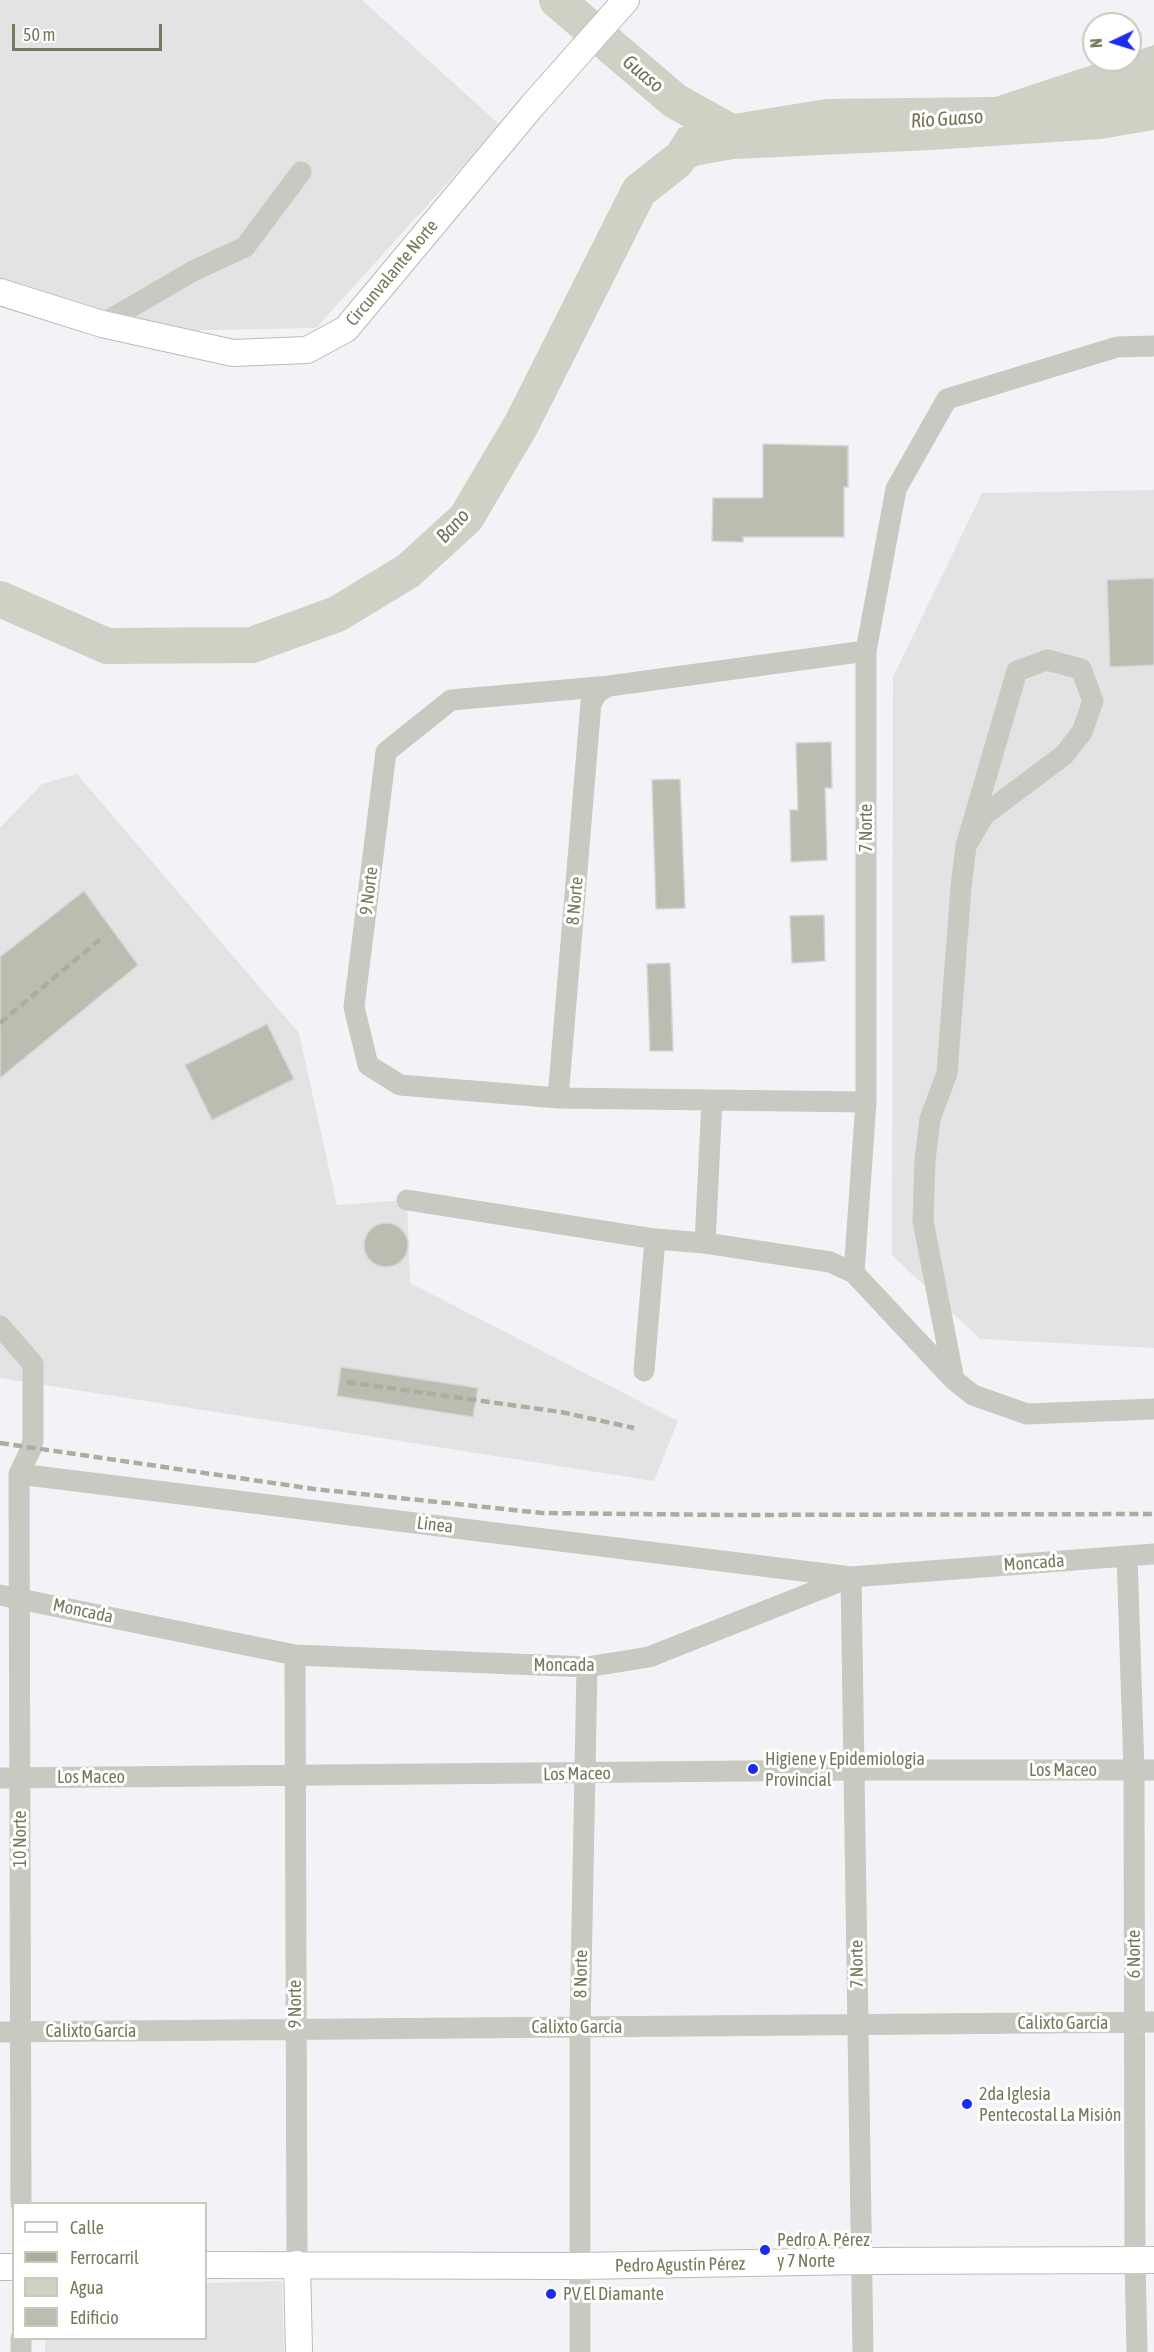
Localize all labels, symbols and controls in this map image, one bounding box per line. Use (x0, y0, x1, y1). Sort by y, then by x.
scale bar (15, 12, 165, 50)
north arrow (1082, 12, 1142, 72)
text: 50 m (23, 24, 55, 45)
text: N (1087, 38, 1105, 48)
water label: Guaso (618, 50, 668, 98)
water label: Río Guaso (910, 104, 984, 134)
street label: Circunvalante Norte (341, 215, 443, 331)
water label: Bano (431, 504, 475, 548)
street label: 7 Norte (855, 804, 877, 852)
street label: 9 Norte (355, 866, 383, 916)
street label: 8 Norte (562, 876, 588, 926)
street label: Línea (416, 1512, 454, 1538)
street label: Moncada (1003, 1550, 1065, 1576)
street label: Moncada (51, 1594, 115, 1628)
street label: Moncada (533, 1654, 595, 1676)
place label: Higiene y Epidemiologia Provincial (765, 1748, 925, 1790)
street label: Los Maceo (1029, 1759, 1097, 1781)
marker: Higiene y Epidemiologia Provincial (746, 1762, 760, 1776)
street label: Los Maceo (543, 1763, 611, 1785)
street label: Los Maceo (57, 1766, 125, 1788)
street label: 10 Norte (9, 1811, 31, 1867)
street label: 6 Norte (1123, 1930, 1145, 1978)
street label: 7 Norte (846, 1940, 868, 1988)
street label: 8 Norte (570, 1950, 592, 1998)
street label: 9 Norte (284, 1980, 306, 2028)
street label: Calixto García (1018, 2012, 1108, 2034)
street label: Calixto García (532, 2016, 622, 2038)
street label: Calixto García (46, 2020, 136, 2042)
place label: 2da Iglesia Pentecostal La Misión (979, 2083, 1122, 2126)
marker: 2da Iglesia Pentecostal La Misión (960, 2097, 974, 2111)
legend (12, 2202, 207, 2340)
text: Calle (70, 2217, 104, 2238)
place label: Pedro A. Pérez y 7 Norte (777, 2229, 870, 2272)
marker: Pedro A. Pérez y 7 Norte (758, 2243, 772, 2257)
text: Ferrocarril (70, 2247, 139, 2268)
street label: Pedro Agustín Pérez (615, 2253, 745, 2277)
text: Agua (70, 2277, 104, 2298)
place label: PV El Diamante (563, 2283, 664, 2305)
marker: PV El Diamante (544, 2287, 558, 2301)
text: Edificio (70, 2307, 119, 2328)

